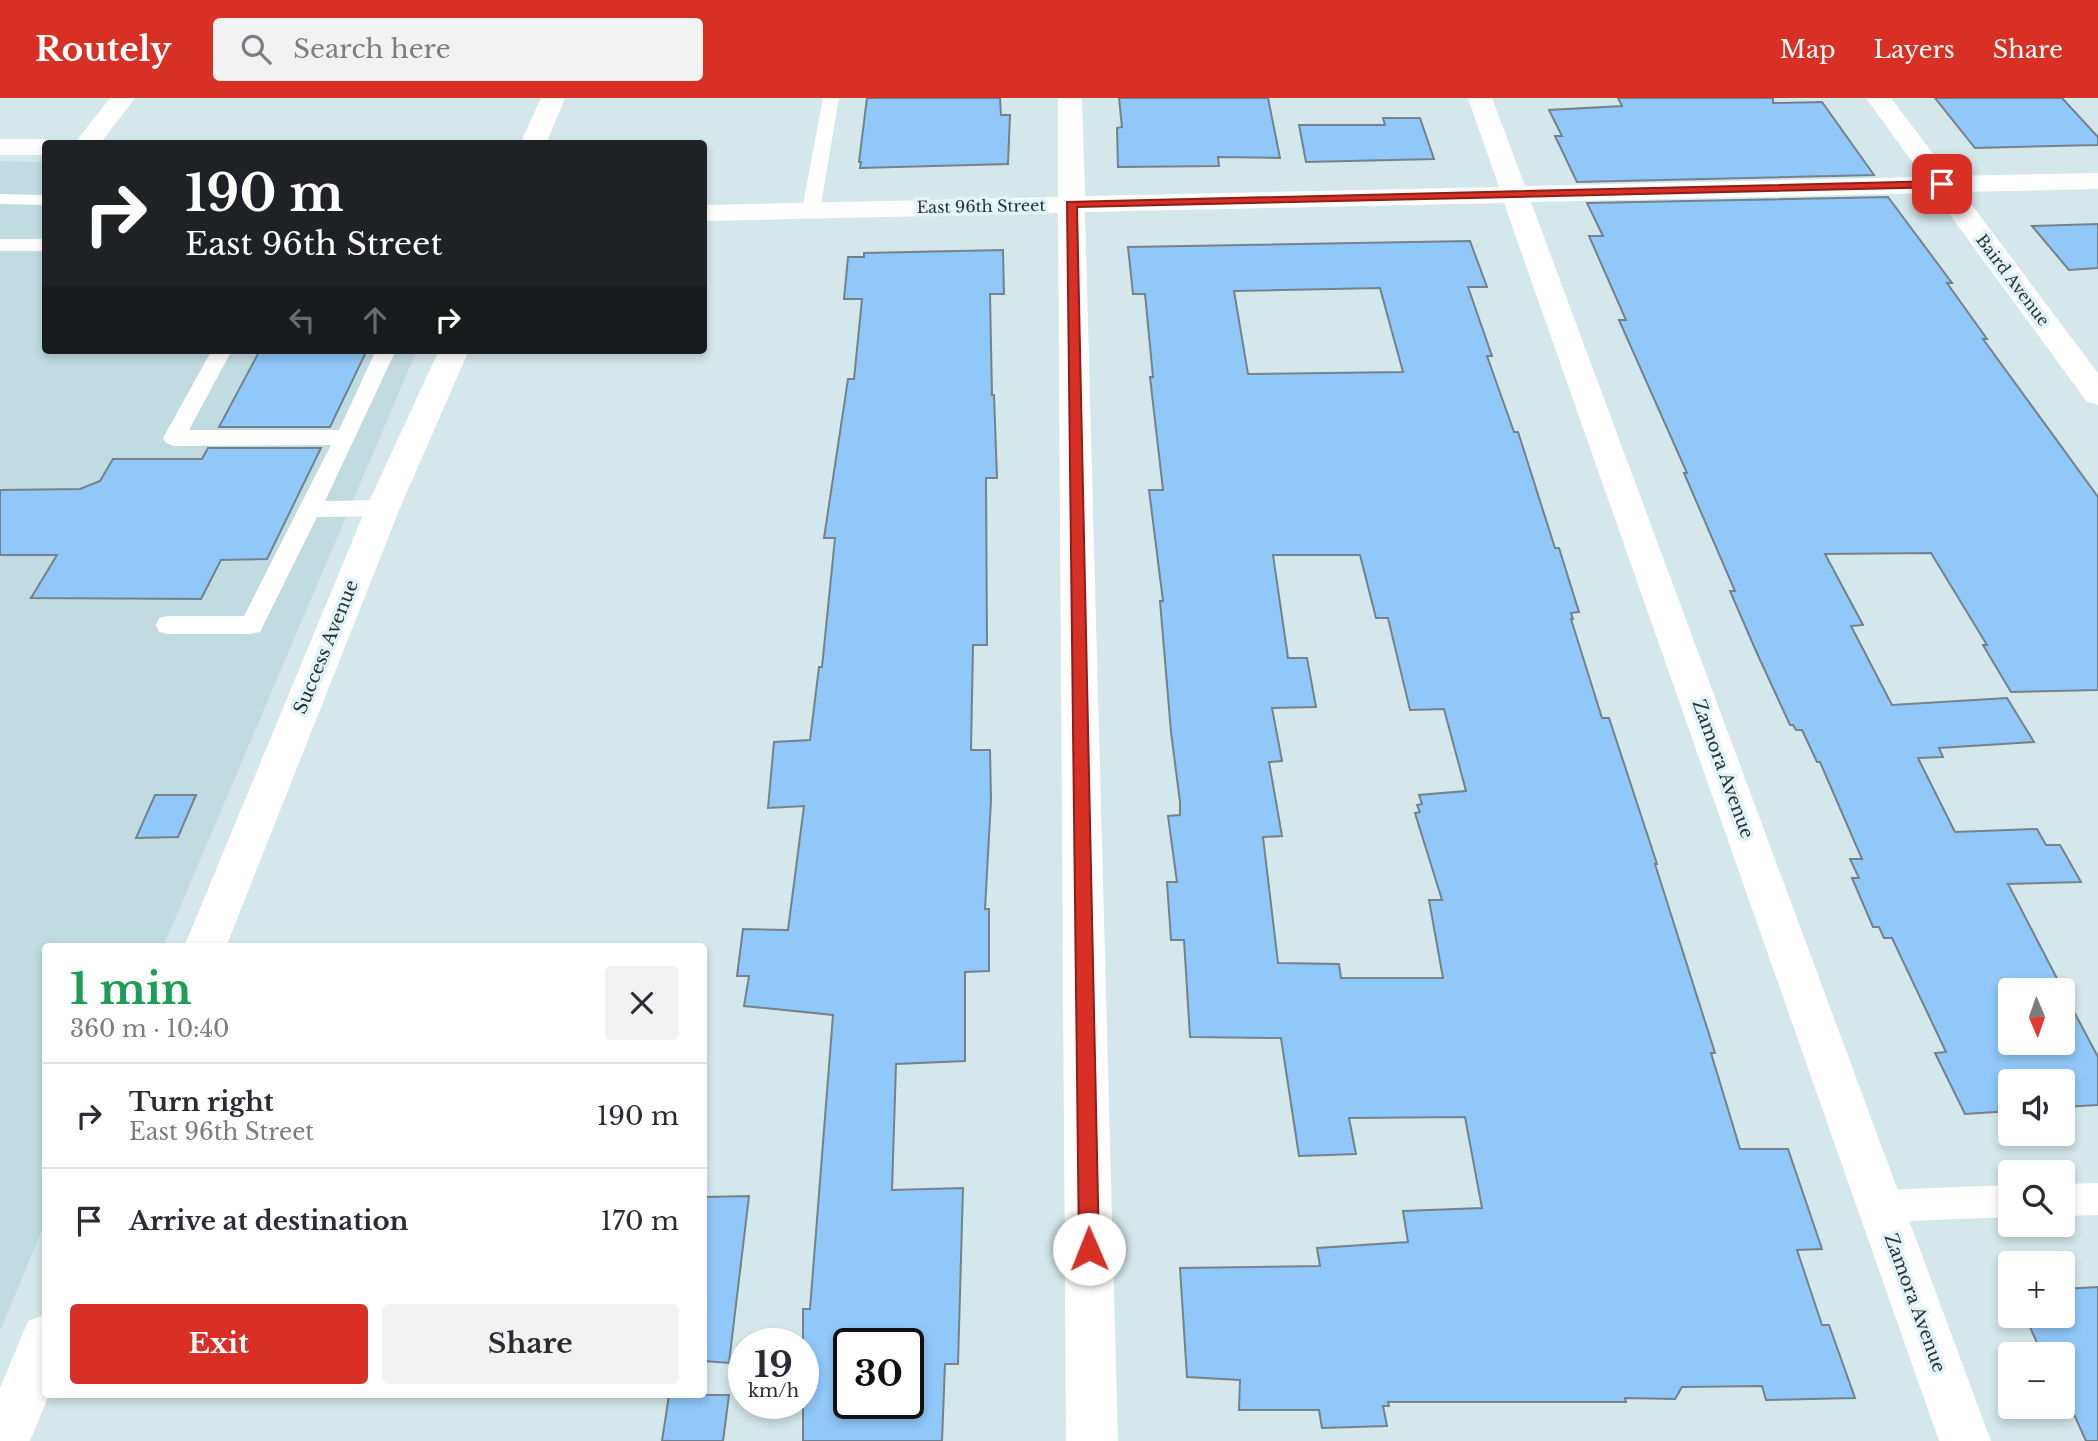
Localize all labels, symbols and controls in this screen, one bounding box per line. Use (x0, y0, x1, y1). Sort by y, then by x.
search box (213, 18, 703, 81)
text: Routely (35, 29, 171, 70)
icon: search (237, 30, 275, 68)
text: Search here (293, 33, 451, 65)
text: Map (1780, 35, 1836, 64)
text: Layers (1874, 35, 1955, 64)
text: Share (1993, 35, 2063, 64)
pin (1912, 154, 1972, 214)
text: 190 m (185, 163, 344, 224)
icon: arrive (1923, 165, 1961, 203)
icon: right (70, 168, 161, 259)
street label: East 96th Street (916, 195, 1046, 217)
text: East 96th Street (185, 224, 442, 264)
street label: Baird Avenue (1972, 230, 2054, 330)
icon: left (283, 301, 321, 339)
icon: ahead (356, 301, 394, 339)
icon: right (429, 301, 467, 339)
street label: Success Avenue (289, 577, 363, 717)
street label: Zamora Avenue (1688, 697, 1758, 841)
text: 1 min (70, 963, 192, 1015)
button: close (605, 966, 679, 1040)
north arrow (1998, 978, 2076, 1055)
map controls (1998, 978, 2075, 1419)
text: 360 m · 10:40 (70, 1015, 230, 1043)
button: sound (1998, 1069, 2075, 1146)
text: Turn right (129, 1086, 274, 1118)
icon: right (70, 1097, 108, 1135)
text: 190 m (597, 1100, 679, 1132)
text: East 96th Street (129, 1118, 314, 1146)
button: search (1998, 1160, 2075, 1237)
icon: arrive (70, 1202, 108, 1240)
text: Arrive at destination (129, 1205, 409, 1237)
text: 170 m (600, 1205, 679, 1237)
position arrow (1052, 1212, 1126, 1286)
street label: Zamora Avenue (1880, 1231, 1950, 1375)
button: + (1998, 1251, 2075, 1328)
button: Exit (70, 1304, 368, 1384)
button: Share (382, 1304, 679, 1384)
speed limit sign: 30 (833, 1328, 924, 1419)
button: − (1998, 1342, 2075, 1419)
text: 19 (754, 1343, 793, 1386)
text: km/h (748, 1380, 799, 1402)

